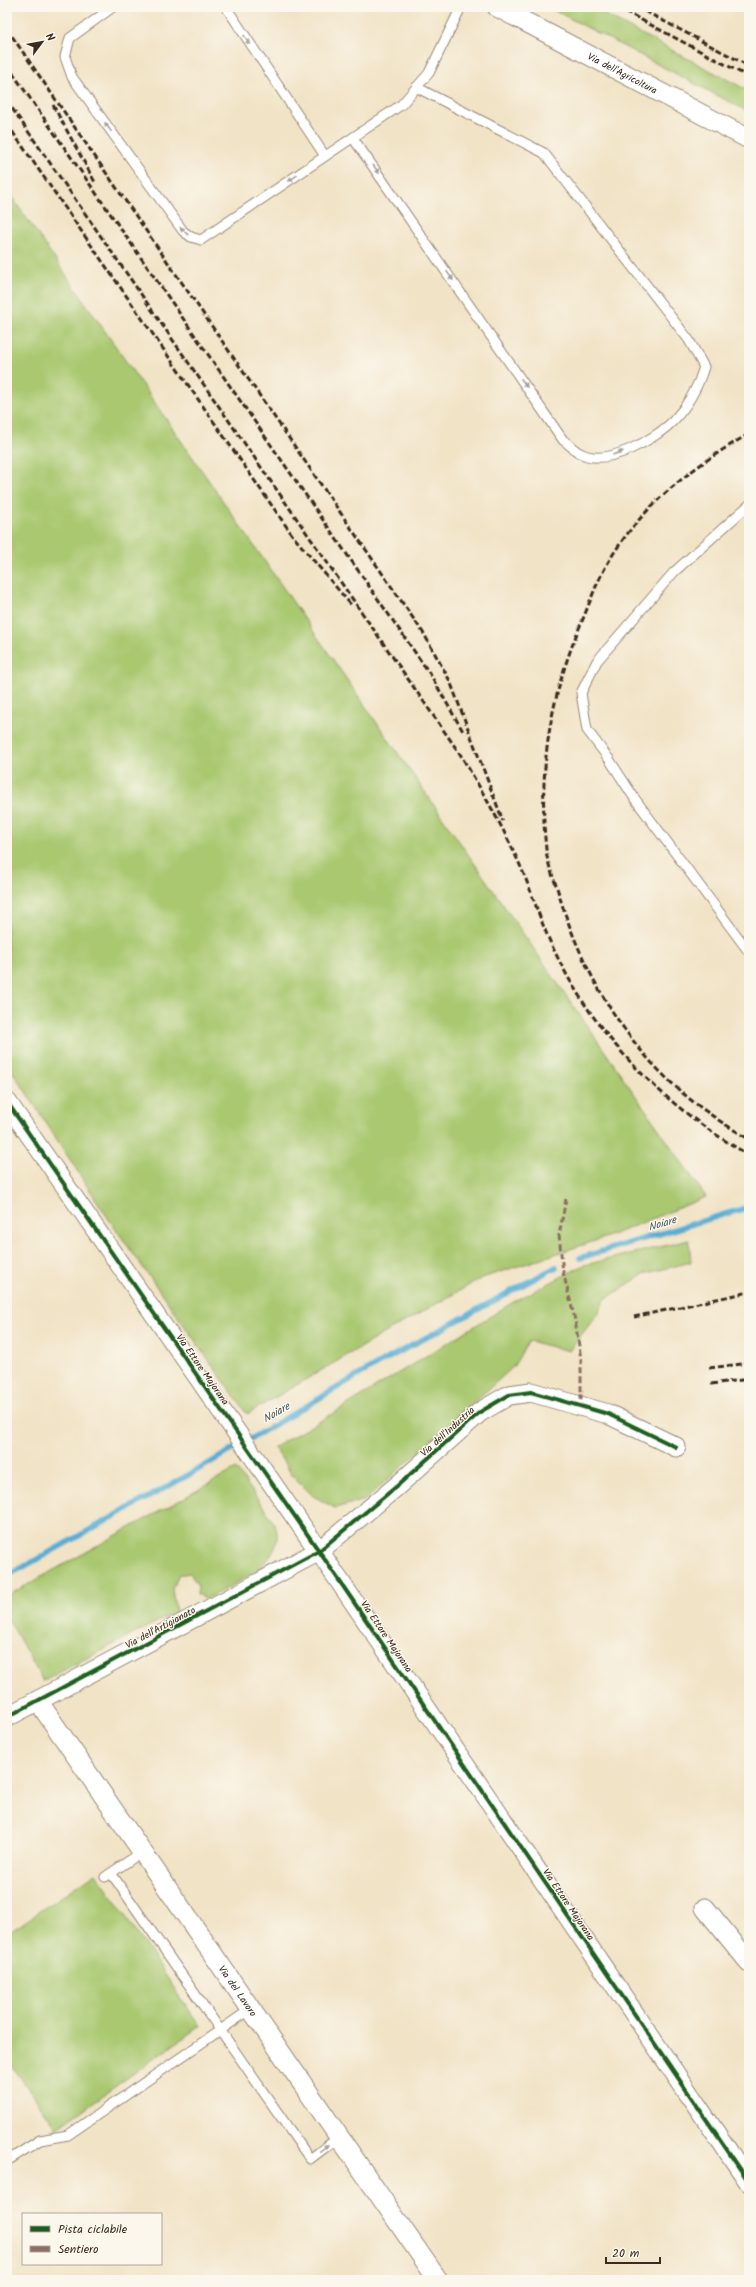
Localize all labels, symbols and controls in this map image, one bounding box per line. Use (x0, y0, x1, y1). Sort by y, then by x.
north arrow (22, 22, 62, 62)
text: N (40, 30, 59, 45)
one-way arrow (244, 34, 251, 46)
street label: Via dell'Agricoltura (585, 49, 660, 99)
one-way arrow (103, 121, 112, 132)
one-way arrow (371, 164, 380, 175)
one-way arrow (287, 174, 298, 182)
one-way arrow (179, 227, 189, 236)
one-way arrow (446, 271, 454, 281)
one-way arrow (520, 378, 528, 388)
one-way arrow (612, 450, 624, 456)
water label: Noiare (646, 1211, 680, 1237)
street label: Via Ettore Majorana (172, 1331, 233, 1409)
water label: Noiare (260, 1397, 294, 1428)
street label: Via dell'Industria (417, 1403, 479, 1461)
street label: Via Ettore Majorana (356, 1597, 416, 1676)
street label: Via dell'Artigianato (122, 1602, 199, 1653)
street label: Via Ettore Majorana (538, 1865, 598, 1944)
street label: Via del Lavoro (214, 1962, 261, 2020)
one-way arrow (319, 2144, 330, 2152)
legend (22, 2213, 162, 2265)
text: Pista ciclabile (58, 2220, 128, 2239)
scale bar (606, 2239, 660, 2265)
text: Sentiero (58, 2240, 98, 2259)
text: 20 m (612, 2244, 640, 2263)

